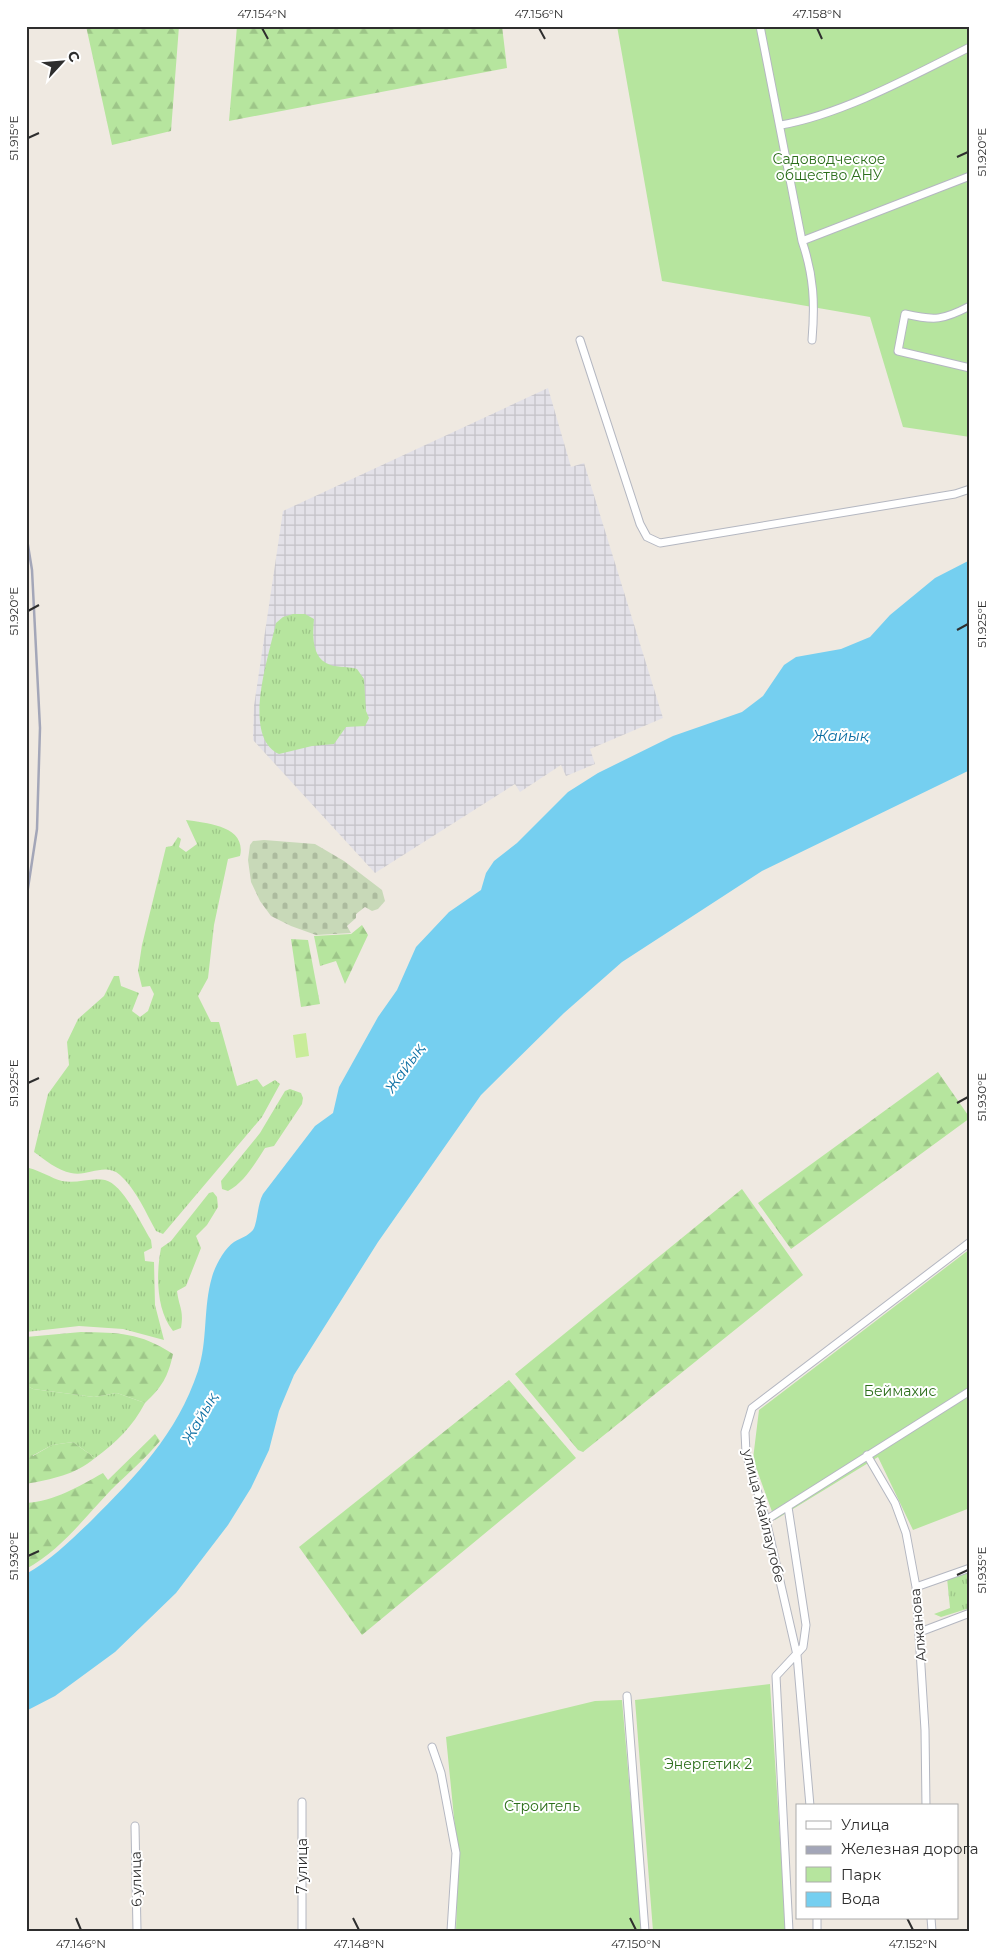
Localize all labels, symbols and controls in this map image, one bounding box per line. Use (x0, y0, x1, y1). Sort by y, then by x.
text: 47.154°N (237, 6, 287, 21)
text: 47.156°N (514, 6, 564, 21)
text: 47.158°N (792, 6, 842, 21)
north arrow (38, 38, 88, 88)
text: С (63, 48, 84, 65)
text: 51.915°E (6, 116, 21, 160)
text: 51.920°E (974, 128, 989, 176)
park label: Садоводческое общество АНУ (773, 150, 885, 184)
text: 51.920°E (6, 587, 21, 635)
text: 51.925°E (974, 600, 989, 648)
water label: Жайық (812, 726, 870, 745)
water label: Жайық (380, 1039, 429, 1097)
text: 51.925°E (6, 1059, 21, 1107)
text: 51.930°E (974, 1073, 989, 1121)
park label: Беймахис (864, 1382, 936, 1400)
water label: Жайық (177, 1388, 222, 1448)
street label: улица Жайлаутобе (738, 1446, 789, 1585)
text: 51.930°E (6, 1532, 21, 1580)
text: 51.935°E (974, 1546, 989, 1594)
street label: Алжанова (906, 1587, 930, 1663)
park label: Энергетик 2 (664, 1755, 752, 1773)
park label: Строитель (504, 1797, 580, 1815)
legend (796, 1804, 958, 1920)
text: Улица (841, 1815, 889, 1834)
street label: 7 улица (293, 1838, 311, 1894)
text: Железная дорога (841, 1839, 978, 1858)
street label: 6 улица (127, 1851, 145, 1907)
text: Парк (841, 1865, 881, 1884)
text: Вода (841, 1889, 880, 1908)
text: 47.146°N (56, 1936, 106, 1951)
text: 47.148°N (334, 1936, 385, 1951)
text: 47.150°N (611, 1936, 661, 1951)
text: 47.152°N (889, 1936, 937, 1951)

